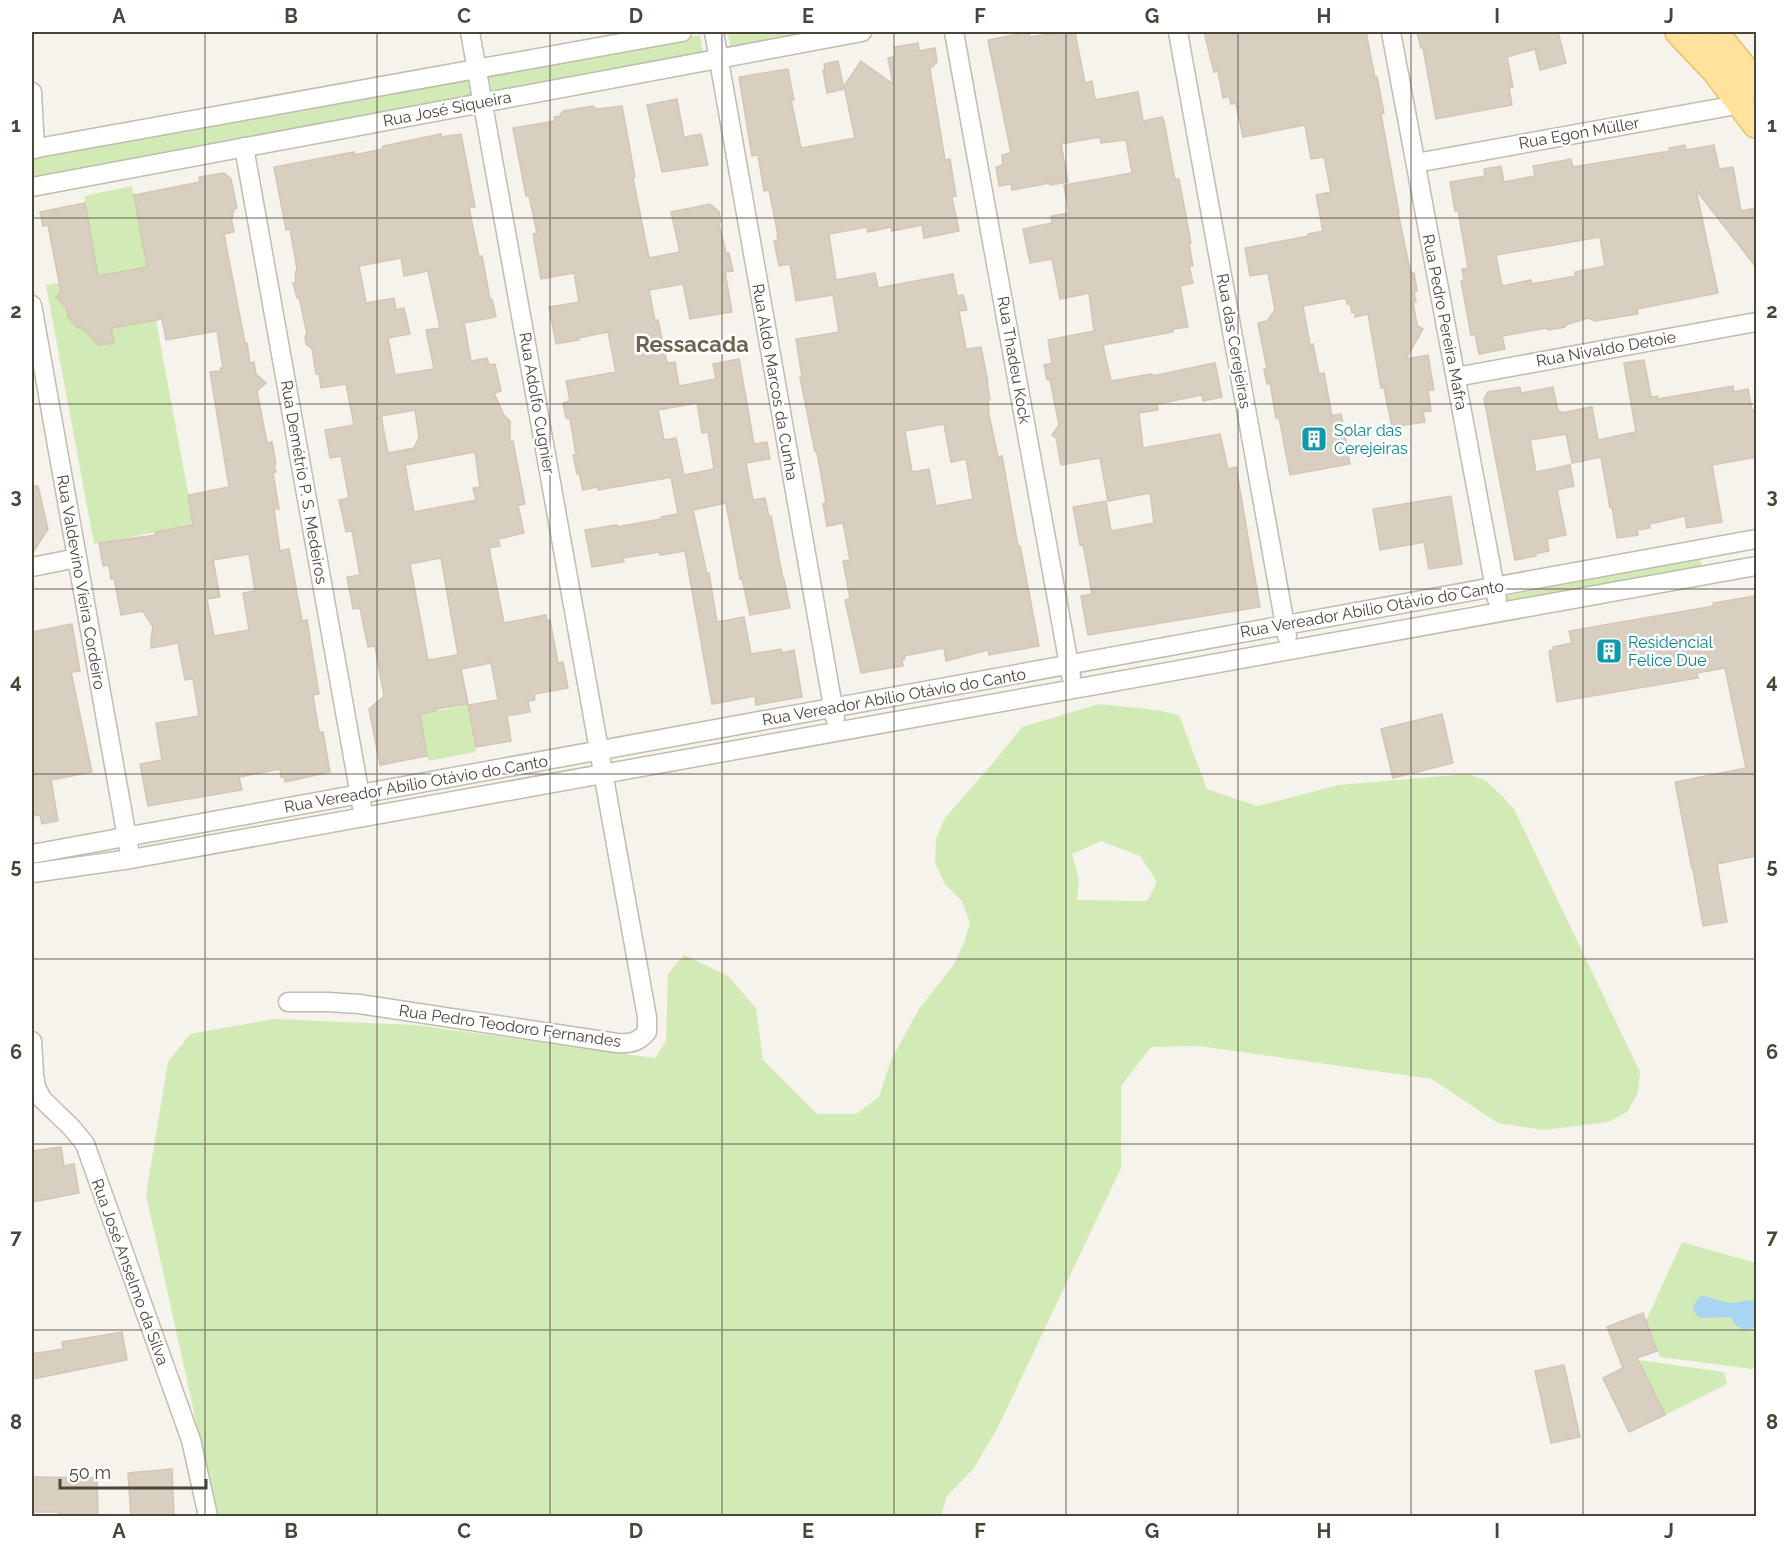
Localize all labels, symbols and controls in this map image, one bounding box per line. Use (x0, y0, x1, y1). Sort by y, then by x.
text: A (112, 4, 126, 28)
text: B (284, 4, 298, 28)
text: C (457, 4, 471, 28)
text: D (629, 4, 643, 28)
text: E (802, 4, 814, 28)
text: F (974, 4, 986, 28)
text: G (1145, 4, 1159, 28)
text: H (1317, 4, 1331, 28)
text: I (1494, 4, 1500, 28)
text: J (1664, 4, 1674, 28)
street label: Rua José Siqueira (381, 87, 513, 131)
text: 1 (11, 113, 21, 137)
street label: Rua Egon Müller (1517, 113, 1641, 153)
text: 1 (1767, 113, 1777, 137)
street label: Rua Pedro Pereira Mafra (1419, 232, 1471, 412)
street label: Rua das Cerejeiras (1213, 272, 1255, 410)
street label: Rua Aldo Marcos da Cunha (748, 282, 802, 482)
street label: Rua Thadeu Kock (993, 295, 1035, 426)
text: 2 (10, 299, 22, 323)
text: 2 (1766, 299, 1778, 323)
street label: Rua Nivaldo Detoie (1535, 327, 1677, 371)
street label: Rua Adolfo Cugnier (515, 331, 559, 476)
district label: Ressacada (635, 331, 749, 357)
street label: Rua Demétrio P. S. Medeiros (277, 379, 331, 586)
place label: Solar das Cerejeiras (1334, 421, 1408, 458)
building icon: Solar das Cerejeiras (1299, 424, 1329, 454)
street label: Rua Valdevino Vieira Cordeiro (53, 473, 109, 691)
text: 3 (10, 484, 22, 508)
text: 3 (1766, 484, 1778, 508)
street label: Rua Vereador Abílio Otávio do Canto (1239, 576, 1505, 642)
place label: Residencial Felice Due (1628, 633, 1713, 670)
building icon: Residencial Felice Due (1594, 636, 1624, 666)
street label: Rua Vereador Abílio Otávio do Canto (761, 664, 1027, 730)
text: 4 (10, 669, 22, 693)
text: 4 (1766, 669, 1778, 693)
street label: Rua Vereador Abílio Otávio do Canto (283, 751, 549, 817)
text: 5 (10, 854, 22, 878)
text: 5 (1766, 854, 1778, 878)
street label: Rua Pedro Teodoro Fernandes (398, 1001, 622, 1051)
text: 6 (10, 1040, 22, 1064)
text: 6 (1766, 1040, 1778, 1064)
street label: Rua José Anselmo da Silva (87, 1176, 173, 1368)
text: 7 (10, 1225, 22, 1249)
text: 7 (1766, 1225, 1778, 1249)
text: 8 (10, 1410, 22, 1434)
text: 8 (1766, 1410, 1778, 1434)
scale bar (60, 1452, 206, 1490)
text: 50 m (69, 1462, 111, 1483)
text: A (112, 1519, 126, 1543)
text: B (284, 1519, 298, 1543)
text: C (457, 1519, 471, 1543)
text: D (629, 1519, 643, 1543)
text: E (802, 1519, 814, 1543)
text: F (974, 1519, 986, 1543)
text: G (1145, 1519, 1159, 1543)
text: H (1317, 1519, 1331, 1543)
text: I (1494, 1519, 1500, 1543)
text: J (1664, 1519, 1674, 1543)

